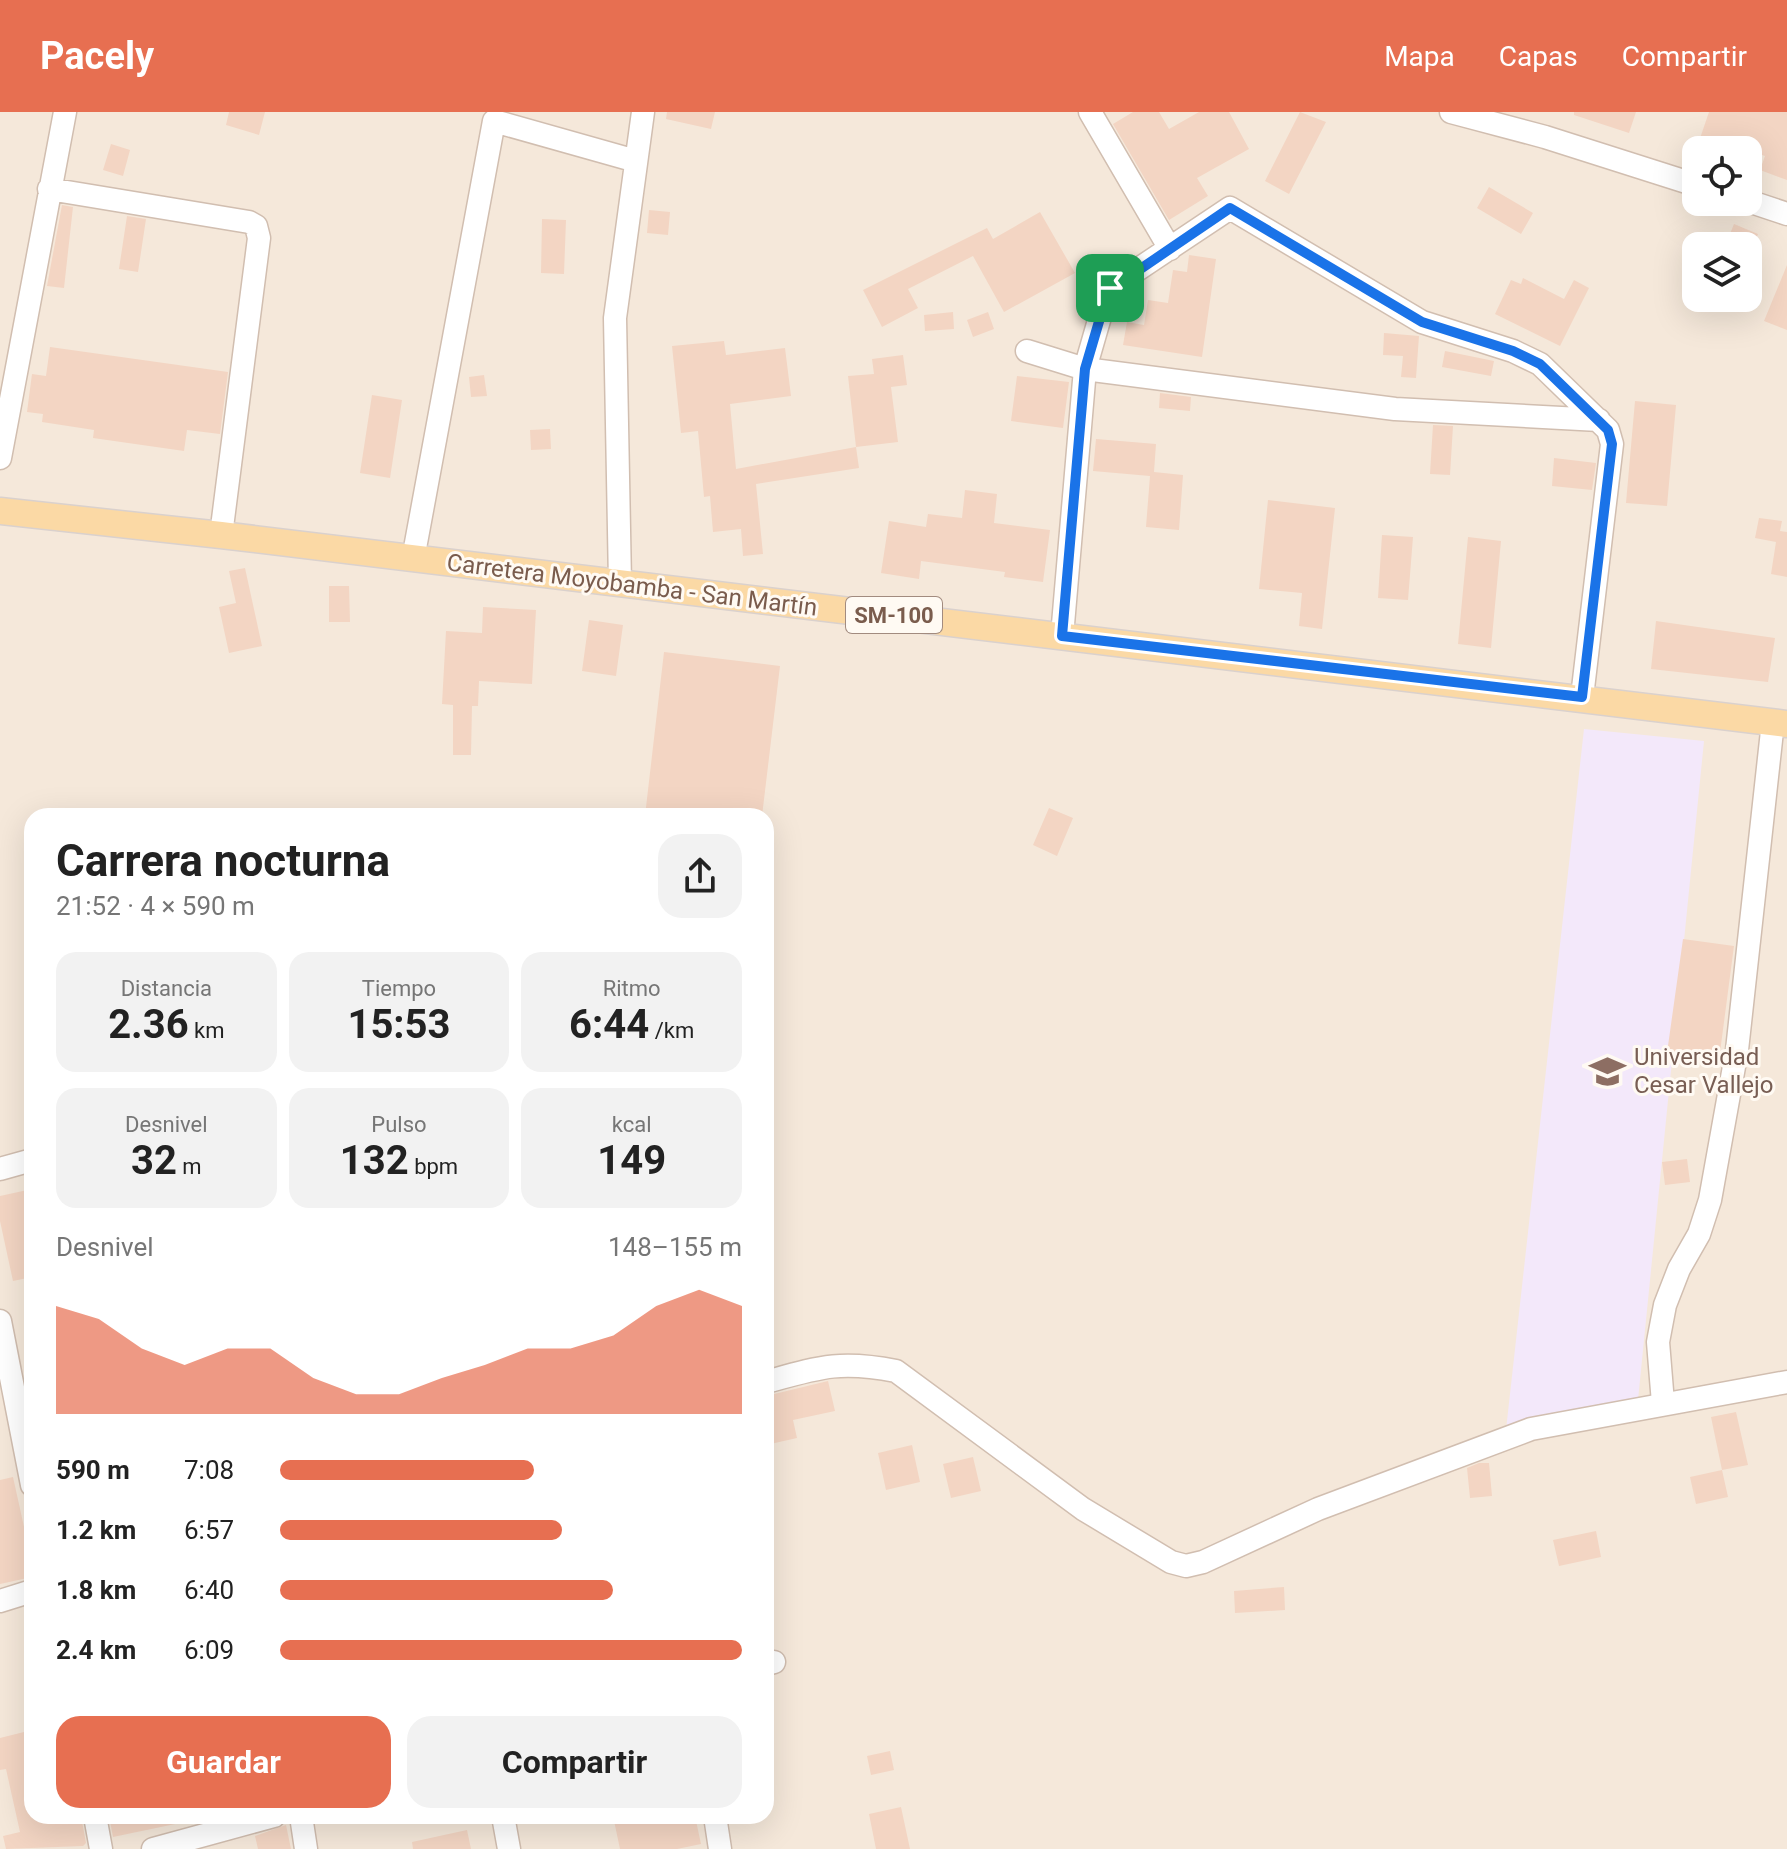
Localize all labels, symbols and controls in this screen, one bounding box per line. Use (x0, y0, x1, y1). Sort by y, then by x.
text: Pacely (40, 34, 154, 78)
text: Mapa (1384, 40, 1455, 73)
text: Capas (1499, 40, 1578, 73)
text: Compartir (1622, 40, 1747, 73)
map controls (1682, 136, 1762, 312)
button: locate (1682, 136, 1762, 216)
button: layers (1682, 232, 1762, 312)
pin (1076, 254, 1144, 322)
icon: arrive (1088, 266, 1132, 310)
street label: Carretera Moyobamba - San Martín (445, 548, 819, 622)
road number: SM-100 (846, 597, 942, 633)
button: share (658, 834, 742, 918)
text: Carrera nocturna (56, 835, 390, 887)
text: 21:52 · 4 × 590 m (56, 891, 255, 921)
text: Distancia (121, 976, 212, 1001)
text: Tiempo (362, 976, 436, 1001)
text: Ritmo (603, 976, 661, 1001)
text: 2.36 (108, 1001, 189, 1048)
text: 15:53 (347, 1001, 451, 1048)
text: 6:44 (569, 1001, 649, 1048)
text: km (189, 1018, 225, 1043)
text: /km (649, 1018, 694, 1043)
place label: Universidad Cesar Vallejo (1634, 1043, 1774, 1099)
school or university icon: Universidad Cesar Vallejo (1589, 1052, 1627, 1090)
text: Desnivel (125, 1112, 208, 1137)
text: Pulso (371, 1112, 427, 1137)
text: kcal (612, 1112, 652, 1137)
text: 32 (131, 1137, 177, 1184)
text: 132 (340, 1137, 409, 1184)
text: 149 (597, 1137, 666, 1184)
text: m (177, 1154, 202, 1179)
text: bpm (409, 1154, 458, 1179)
text: Desnivel (56, 1232, 154, 1262)
text: 148–155 m (608, 1232, 742, 1262)
text: 590 m (56, 1455, 130, 1485)
text: 7:08 (184, 1455, 234, 1485)
text: 1.2 km (56, 1515, 136, 1545)
text: 6:57 (184, 1515, 234, 1545)
text: 1.8 km (56, 1575, 136, 1605)
text: 6:40 (184, 1575, 234, 1605)
text: 2.4 km (56, 1635, 136, 1665)
text: 6:09 (184, 1635, 234, 1665)
button: Guardar (56, 1716, 391, 1808)
button: Compartir (407, 1716, 742, 1808)

